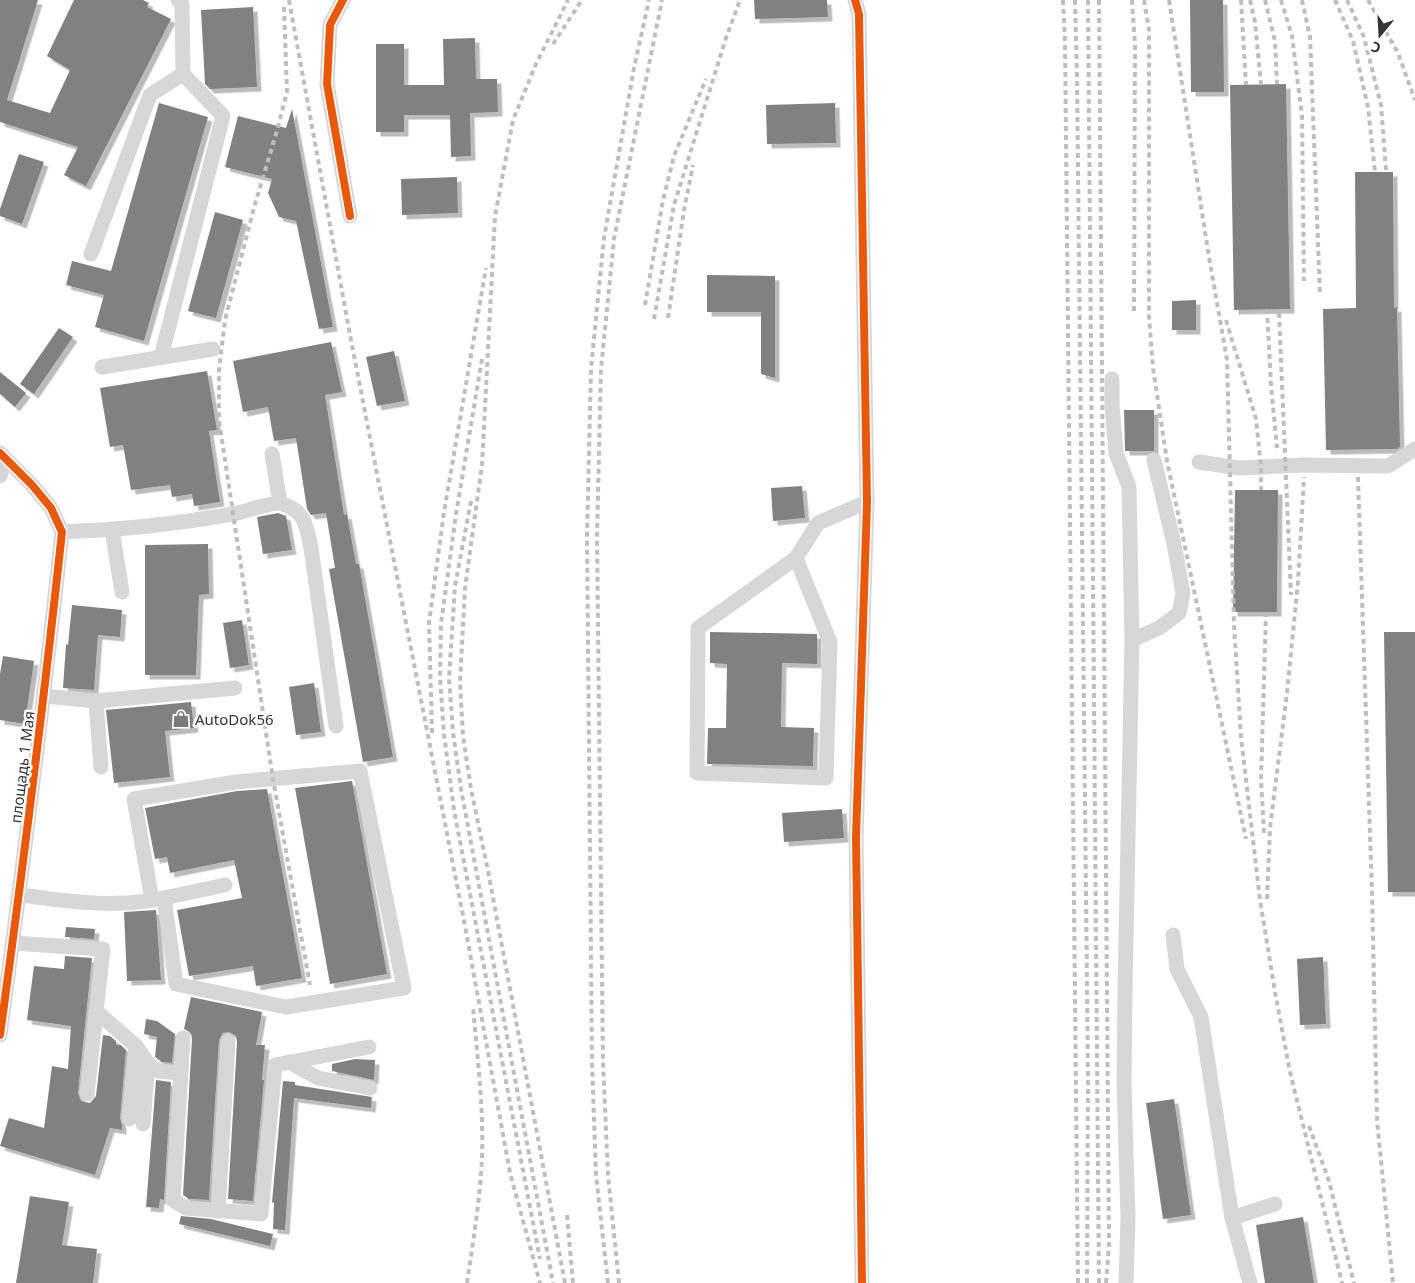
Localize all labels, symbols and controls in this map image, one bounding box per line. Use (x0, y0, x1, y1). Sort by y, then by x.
north arrow (1355, 10, 1405, 60)
text: С (1369, 37, 1383, 58)
shop icon: AutoDok56 (171, 709, 191, 729)
place label: AutoDok56 (195, 709, 274, 729)
street label: площадь 1 Мая (5, 710, 39, 824)

